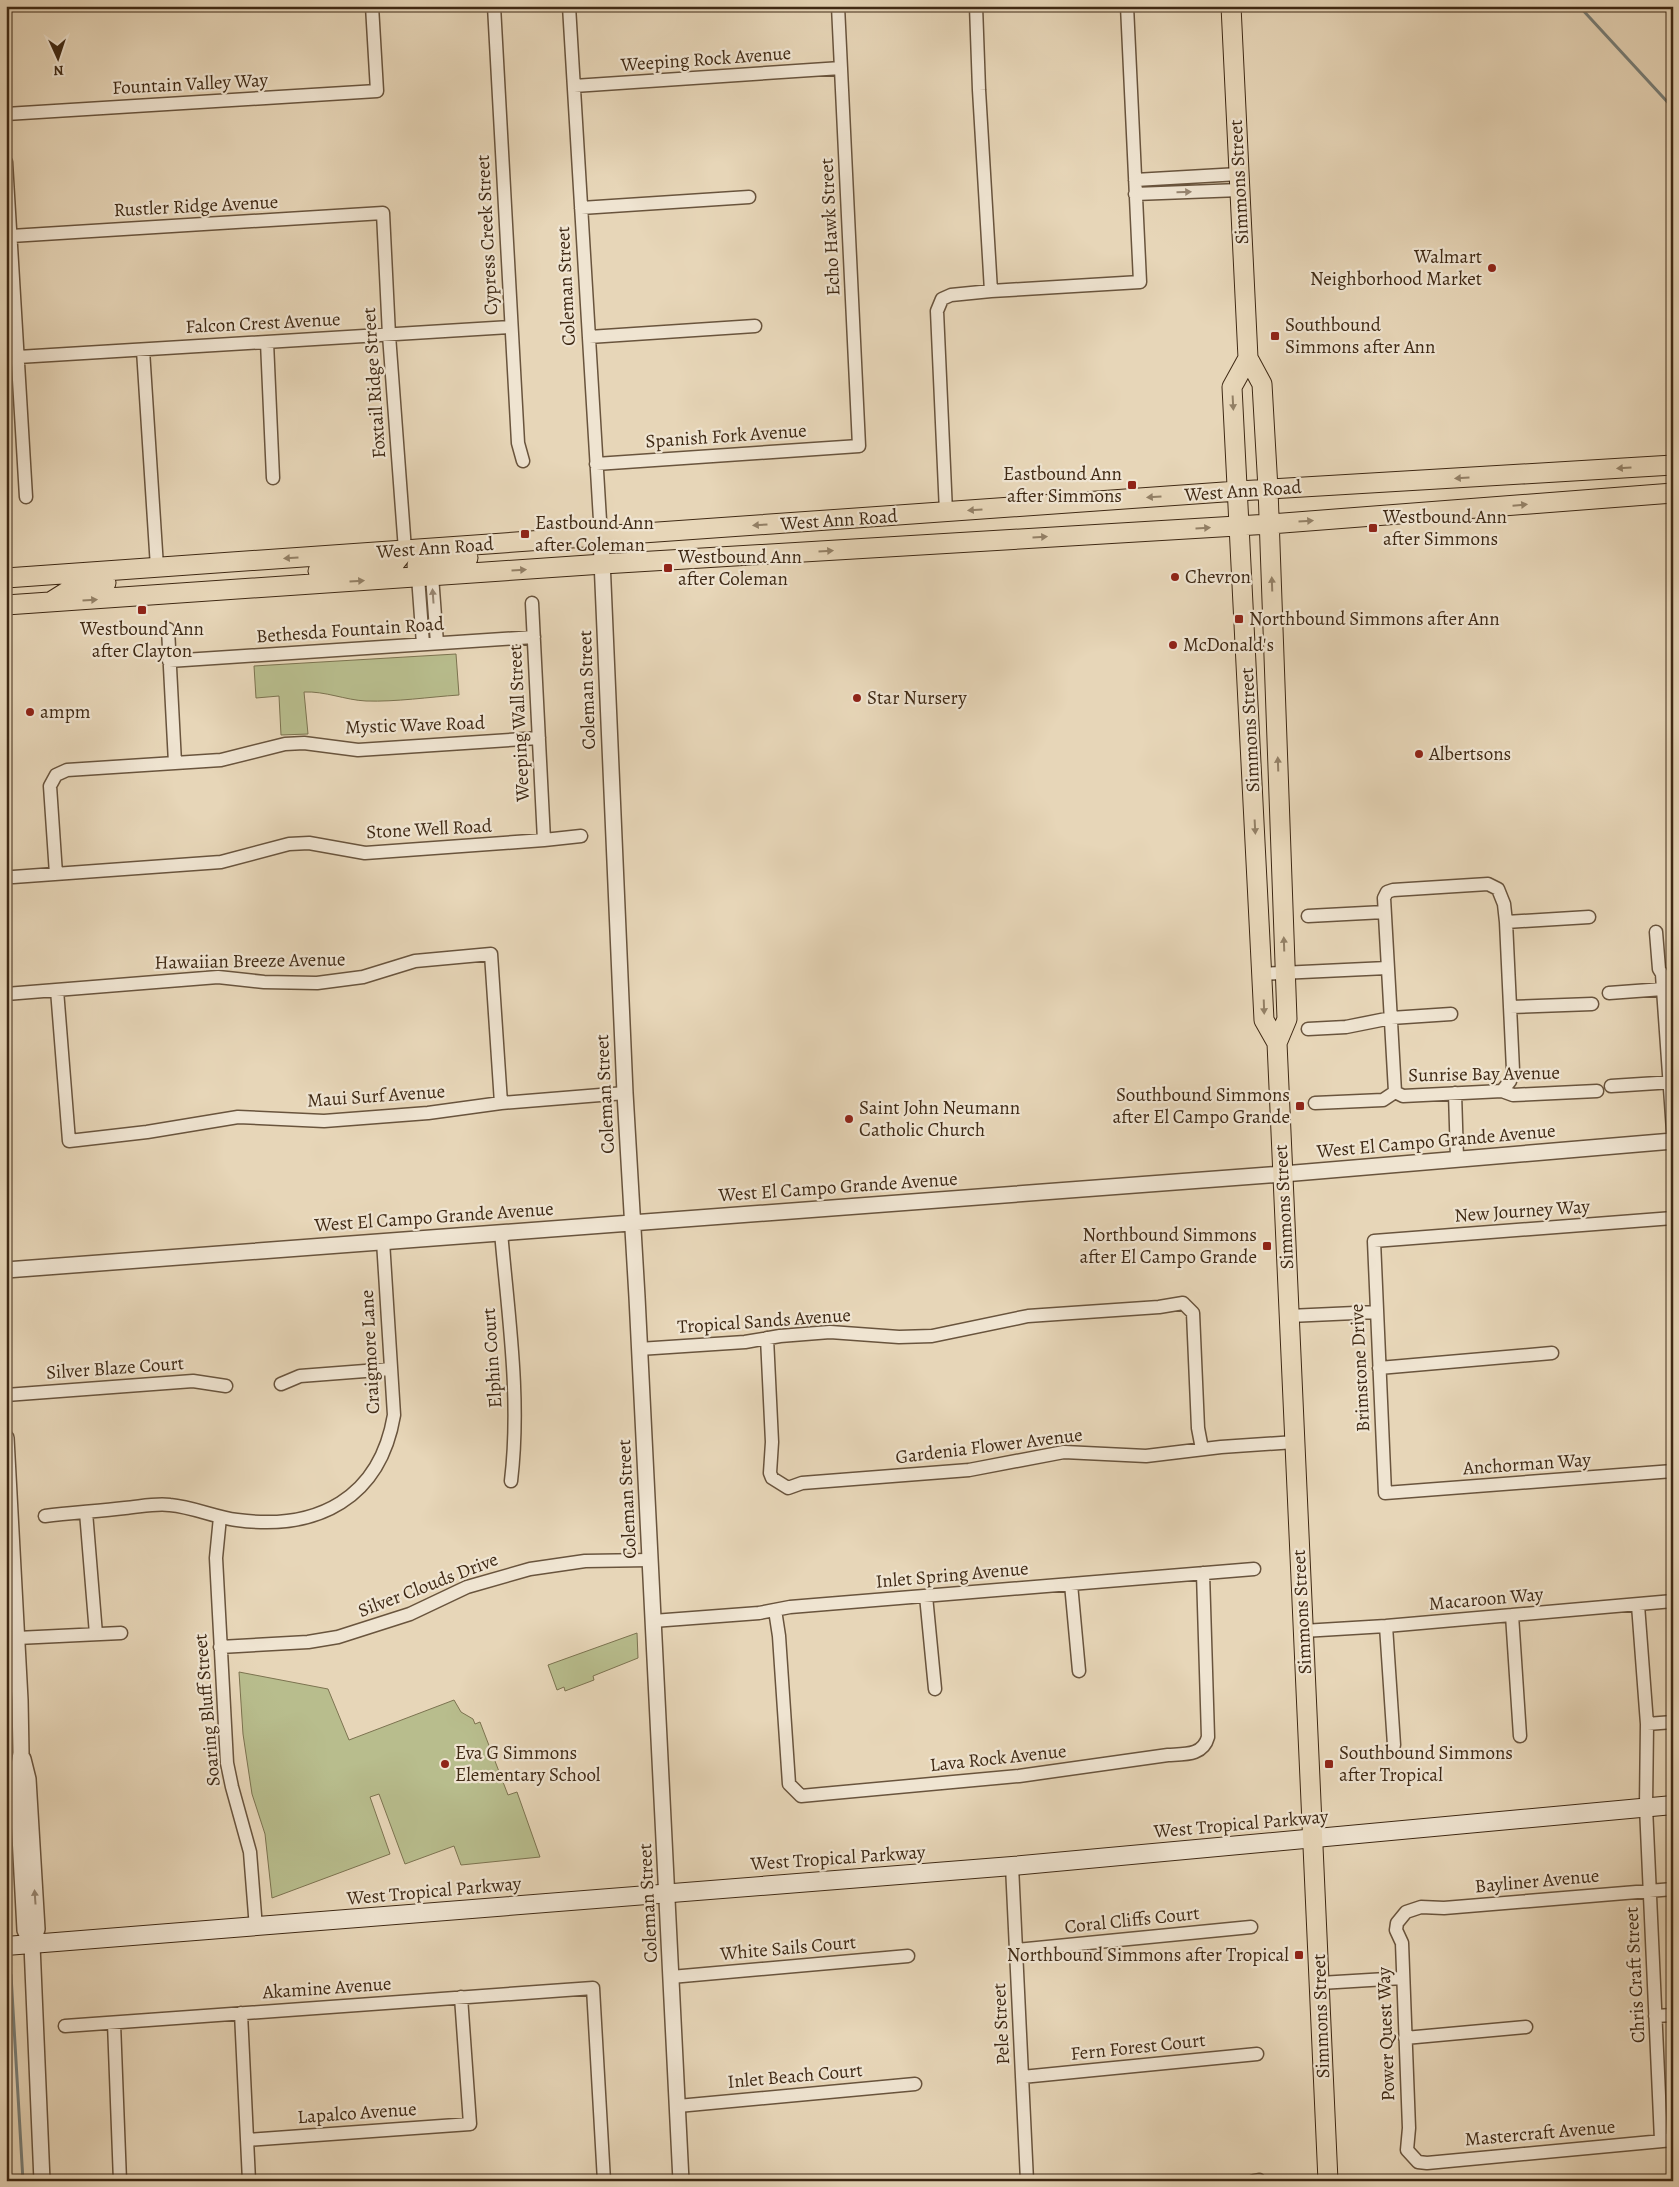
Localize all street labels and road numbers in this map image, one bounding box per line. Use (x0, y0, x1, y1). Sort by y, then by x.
street label: Weeping Rock Avenue (619, 40, 792, 78)
street label: Fountain Valley Way (112, 67, 269, 101)
street label: Simmons Street (1223, 119, 1255, 245)
street label: Cypress Creek Street (470, 154, 504, 316)
street label: Echo Hawk Street (813, 157, 847, 297)
street label: Rustler Ridge Avenue (113, 189, 279, 223)
street label: Coleman Street (550, 226, 582, 346)
street label: Falcon Crest Avenue (185, 306, 341, 340)
street label: Foxtail Ridge Street (356, 307, 392, 459)
street label: Spanish Fork Avenue (644, 417, 808, 455)
street label: West Ann Road (1183, 474, 1303, 508)
street label: West Ann Road (779, 503, 899, 537)
street label: West Ann Road (375, 531, 495, 565)
street label: Bethesda Fountain Road (255, 610, 446, 650)
street label: Coleman Street (572, 630, 602, 750)
street label: Weeping Wall Street (502, 644, 536, 803)
street label: Simmons Street (1234, 667, 1266, 793)
street label: Mystic Wave Road (345, 710, 486, 740)
street label: Stone Well Road (365, 813, 493, 845)
street label: Hawaiian Breeze Avenue (154, 946, 346, 976)
street label: Coleman Street (589, 1034, 621, 1154)
street label: Sunrise Bay Avenue (1408, 1060, 1560, 1088)
street label: Maui Surf Avenue (306, 1078, 446, 1114)
street label: West El Campo Grande Avenue (1315, 1118, 1556, 1164)
street label: Simmons Street (1268, 1144, 1300, 1270)
street label: West El Campo Grande Avenue (717, 1166, 958, 1208)
street label: New Journey Way (1453, 1193, 1591, 1229)
street label: West El Campo Grande Avenue (313, 1196, 554, 1238)
street label: Craigmore Lane (354, 1289, 386, 1415)
street label: Tropical Sands Avenue (676, 1302, 852, 1340)
street label: Brimstone Drive (1344, 1303, 1376, 1433)
street label: Elphin Court (476, 1307, 508, 1409)
street label: Silver Blaze Court (45, 1350, 185, 1386)
street label: Gardenia Flower Avenue (894, 1422, 1084, 1470)
street label: Coleman Street (611, 1439, 643, 1559)
street label: Anchorman Way (1461, 1447, 1592, 1482)
street label: Silver Clouds Drive (354, 1546, 502, 1624)
street label: Simmons Street (1286, 1549, 1318, 1675)
street label: Inlet Spring Avenue (875, 1555, 1029, 1595)
street label: Macaroon Way (1428, 1581, 1545, 1617)
street label: Soaring Bluff Street (187, 1633, 227, 1787)
street label: Lava Rock Avenue (928, 1738, 1068, 1778)
street label: West Tropical Parkway (1152, 1803, 1330, 1845)
street label: West Tropical Parkway (749, 1839, 927, 1877)
street label: Coleman Street (632, 1843, 664, 1963)
street label: Bayliner Avenue (1474, 1863, 1600, 1899)
street label: West Tropical Parkway (345, 1870, 523, 1912)
street label: Coral Cliffs Court (1063, 1900, 1201, 1940)
street label: Chris Craft Street (1618, 1906, 1652, 2044)
street label: White Sails Court (718, 1929, 857, 1967)
street label: Simmons Street (1306, 1953, 1336, 2079)
street label: Power Quest Way (1371, 1966, 1401, 2102)
street label: Akamine Avenue (261, 1971, 392, 2006)
street label: Pele Street (986, 1982, 1016, 2066)
street label: Fern Forest Court (1069, 2027, 1207, 2067)
street label: Inlet Beach Court (726, 2057, 864, 2095)
street label: Lapalco Avenue (296, 2096, 418, 2130)
street label: Mastercraft Avenue (1464, 2113, 1616, 2153)

